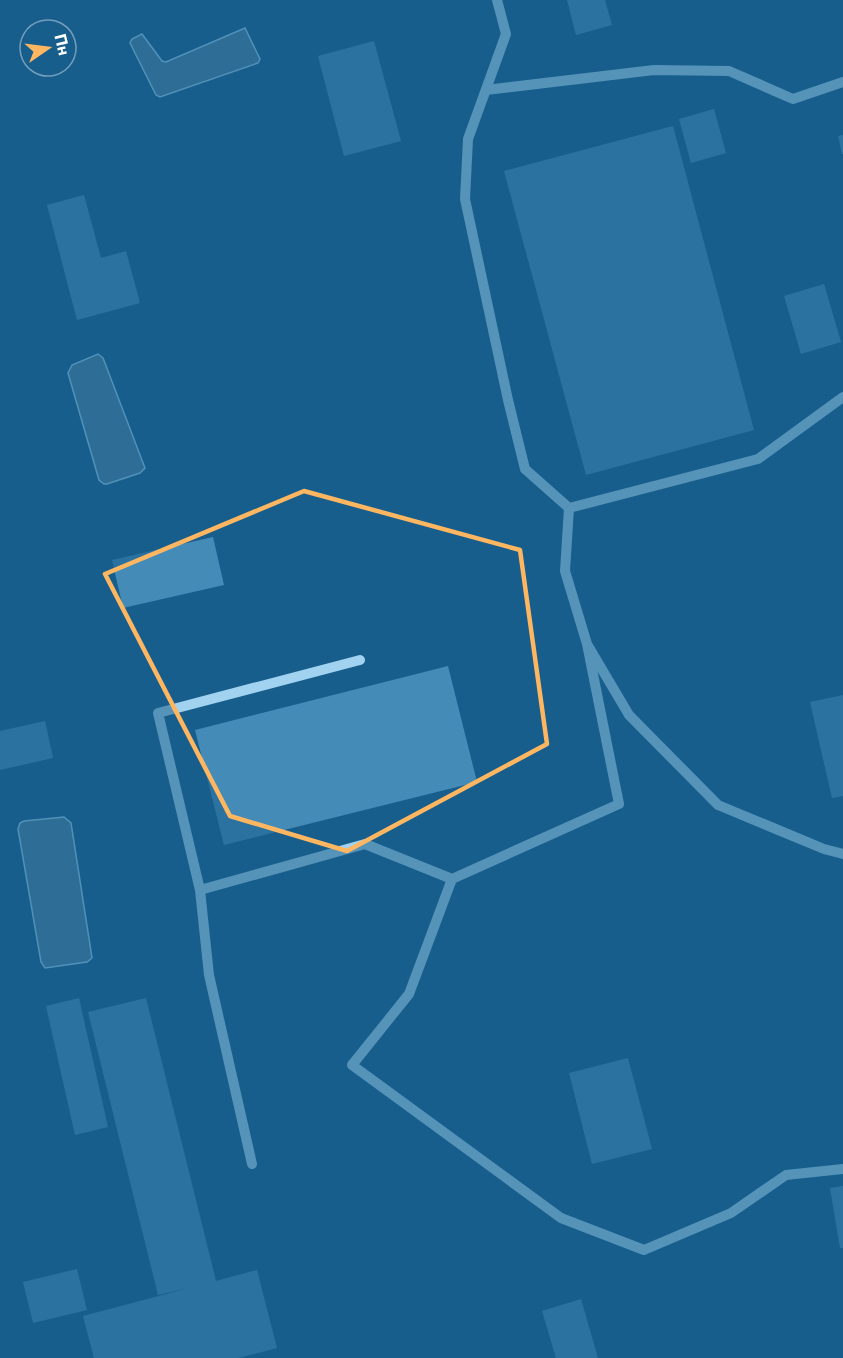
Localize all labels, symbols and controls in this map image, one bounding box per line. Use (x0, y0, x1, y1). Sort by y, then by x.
north arrow (18, 18, 78, 78)
text: Пн (51, 32, 75, 57)

